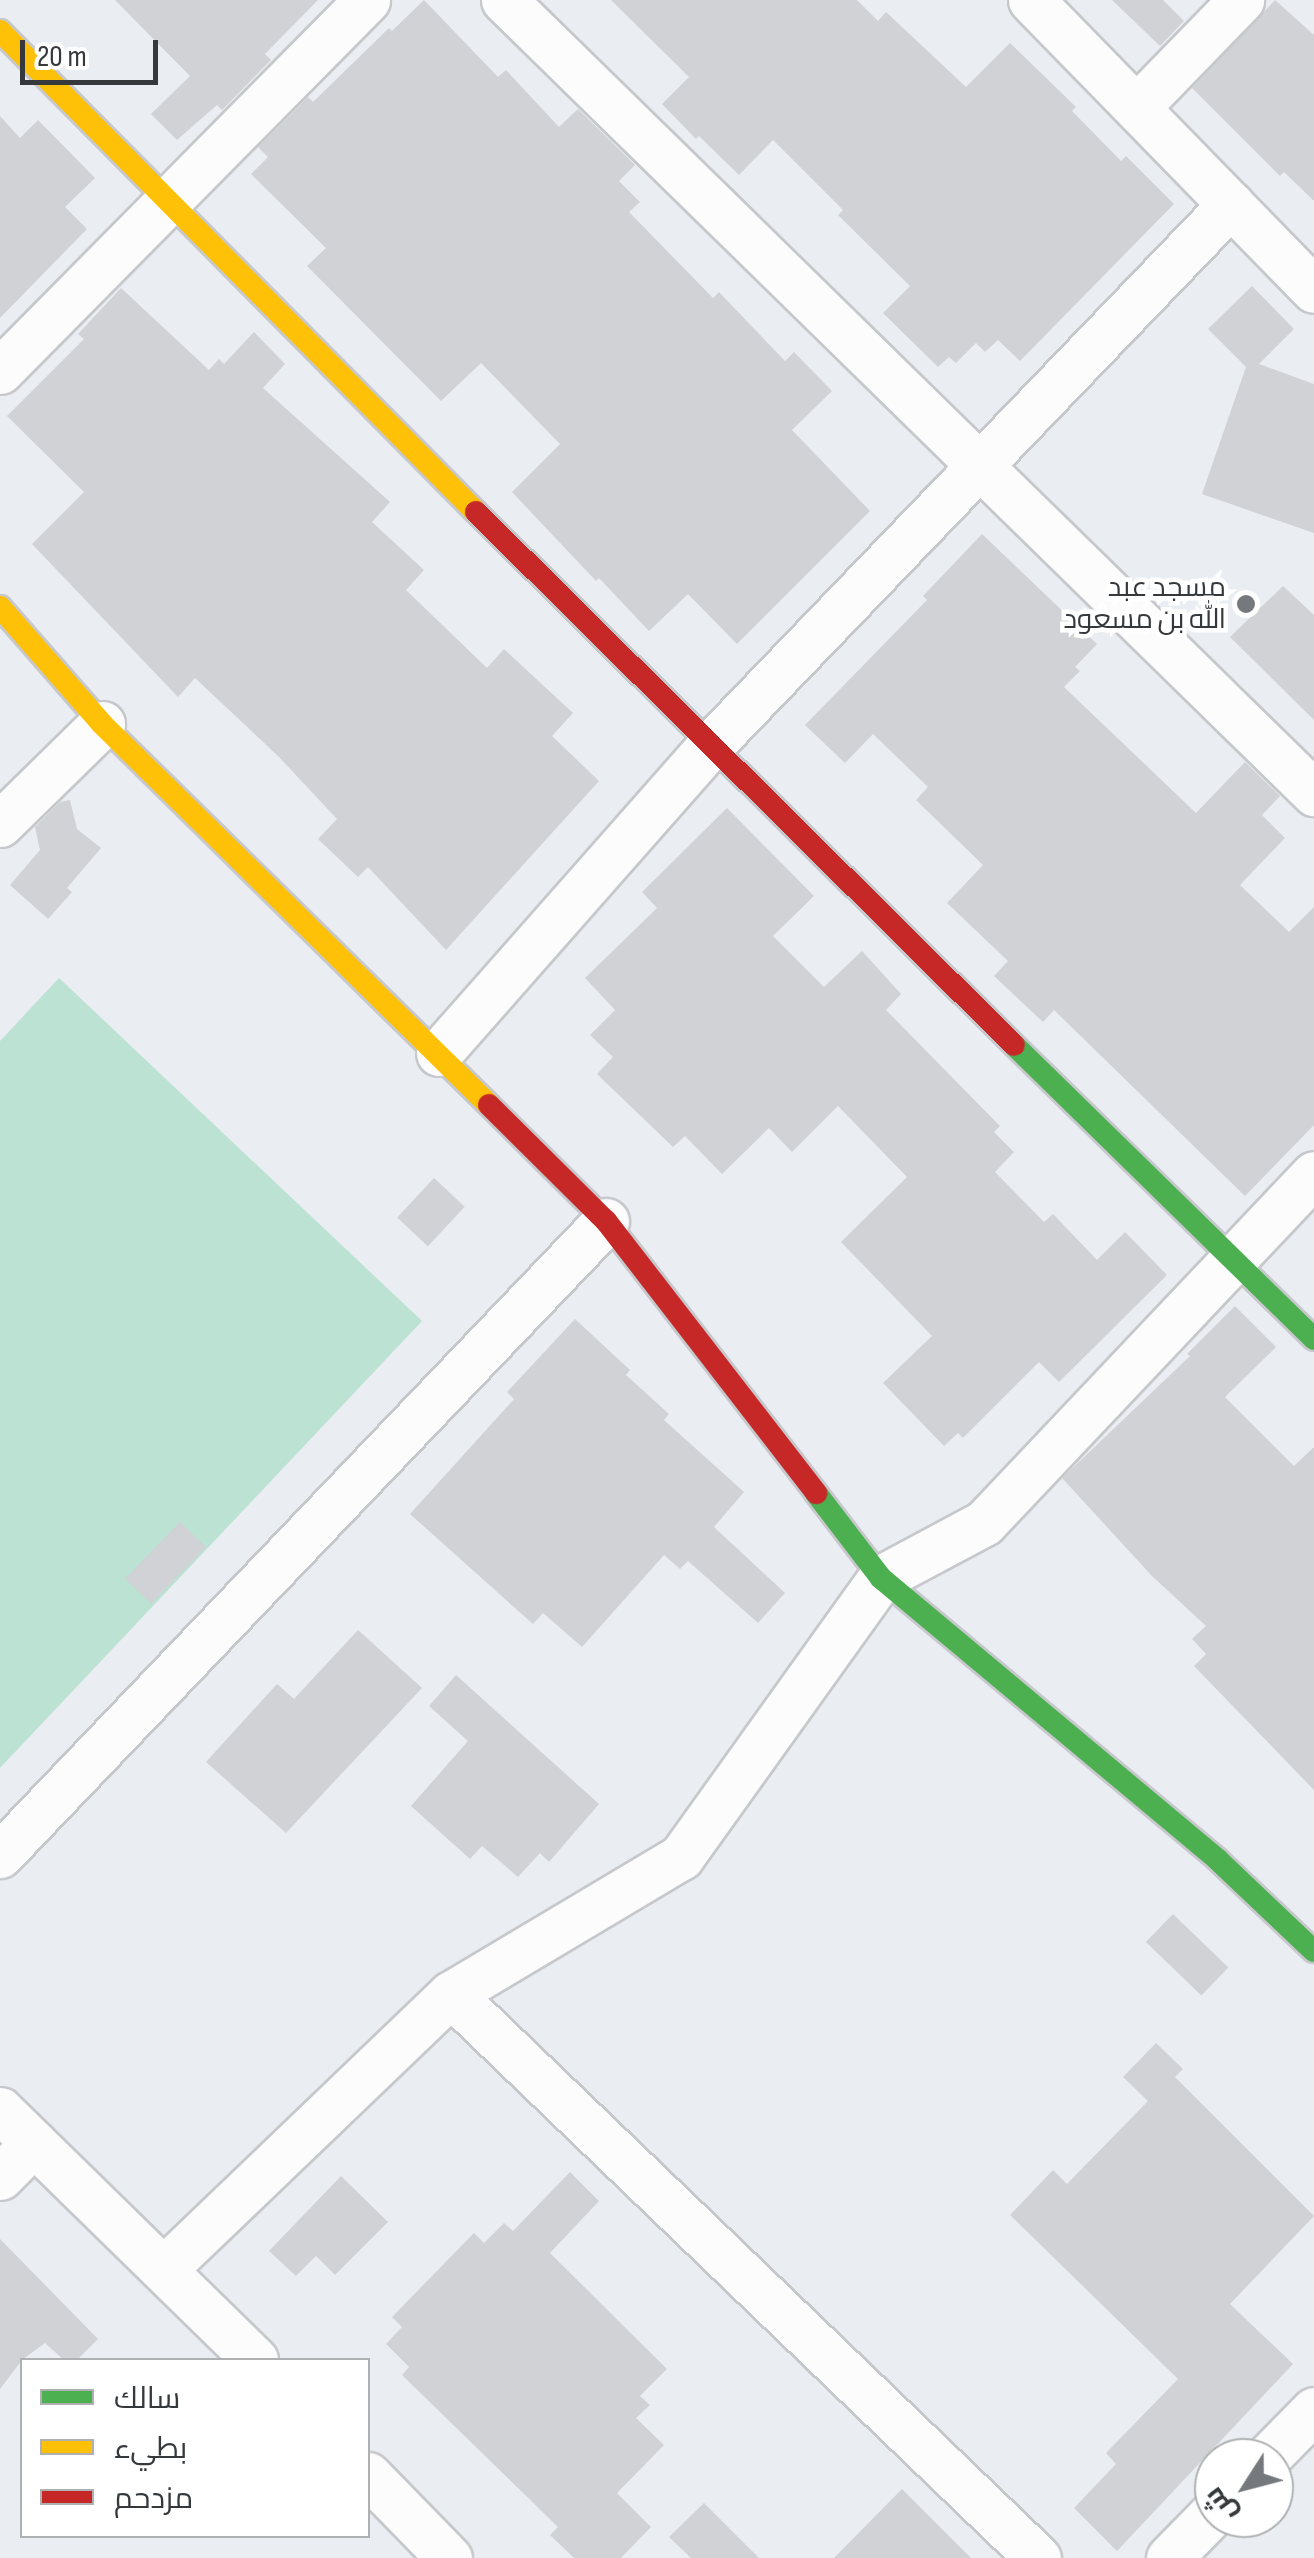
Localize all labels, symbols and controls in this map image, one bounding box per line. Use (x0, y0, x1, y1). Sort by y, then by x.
scale bar (25, 20, 162, 82)
text: 20 m (37, 39, 87, 75)
place label: مسجد عبد الله بن مسعود (1063, 571, 1226, 637)
marker: مسجد عبد الله بن مسعود (1235, 593, 1257, 615)
legend (20, 2358, 370, 2538)
text: سالك (114, 2381, 180, 2417)
text: بطيء (114, 2431, 187, 2467)
north arrow (1194, 2438, 1294, 2538)
text: مزدحم (114, 2481, 193, 2517)
text: ش (1197, 2481, 1245, 2529)

